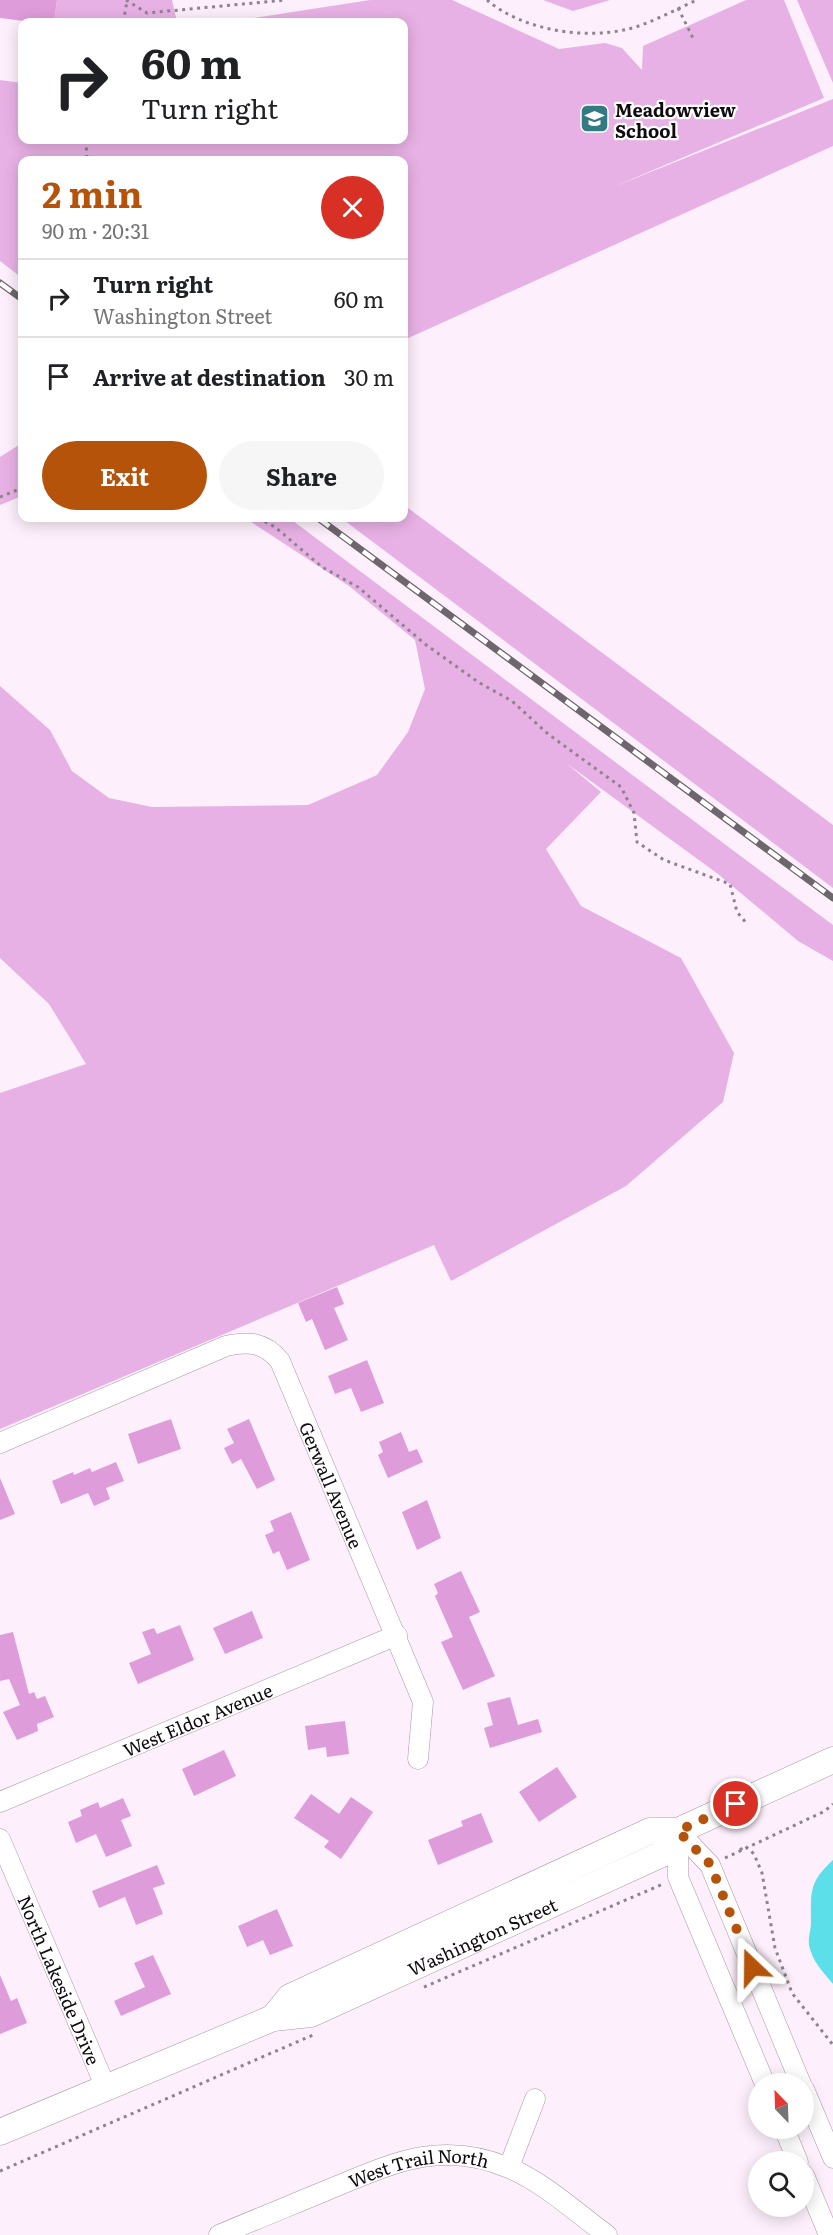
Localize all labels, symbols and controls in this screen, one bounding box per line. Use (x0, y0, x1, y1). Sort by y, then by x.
text: 60 m (141, 30, 242, 92)
icon: right (42, 42, 120, 120)
text: Turn right (141, 87, 278, 127)
place label: Meadowview School (615, 96, 737, 144)
school or university icon: Meadowview School (578, 103, 610, 135)
text: 2 min (42, 166, 143, 219)
button: close (321, 176, 384, 239)
text: 90 m · 20:31 (42, 215, 149, 245)
text: Turn right (93, 267, 213, 300)
icon: right (42, 282, 75, 315)
text: 60 m (334, 282, 384, 315)
text: Washington Street (93, 300, 272, 330)
icon: arrive (42, 360, 75, 393)
text: Arrive at destination (93, 360, 326, 393)
text: 30 m (344, 360, 394, 393)
button: Exit (42, 441, 207, 510)
button: Share (219, 441, 384, 510)
street label: Gerwall Avenue (293, 1417, 370, 1552)
street label: West Eldor Avenue (118, 1676, 276, 1762)
pin (710, 1778, 761, 1829)
icon: arrive (719, 1787, 752, 1820)
street label: Washington Street (403, 1890, 562, 1982)
street label: North Lakeside Drive (12, 1891, 108, 2069)
position arrow (720, 1935, 784, 1999)
north arrow (748, 2073, 814, 2139)
map controls (748, 2073, 814, 2217)
street label: West Trail North (344, 2141, 492, 2194)
button: search (748, 2151, 814, 2217)

